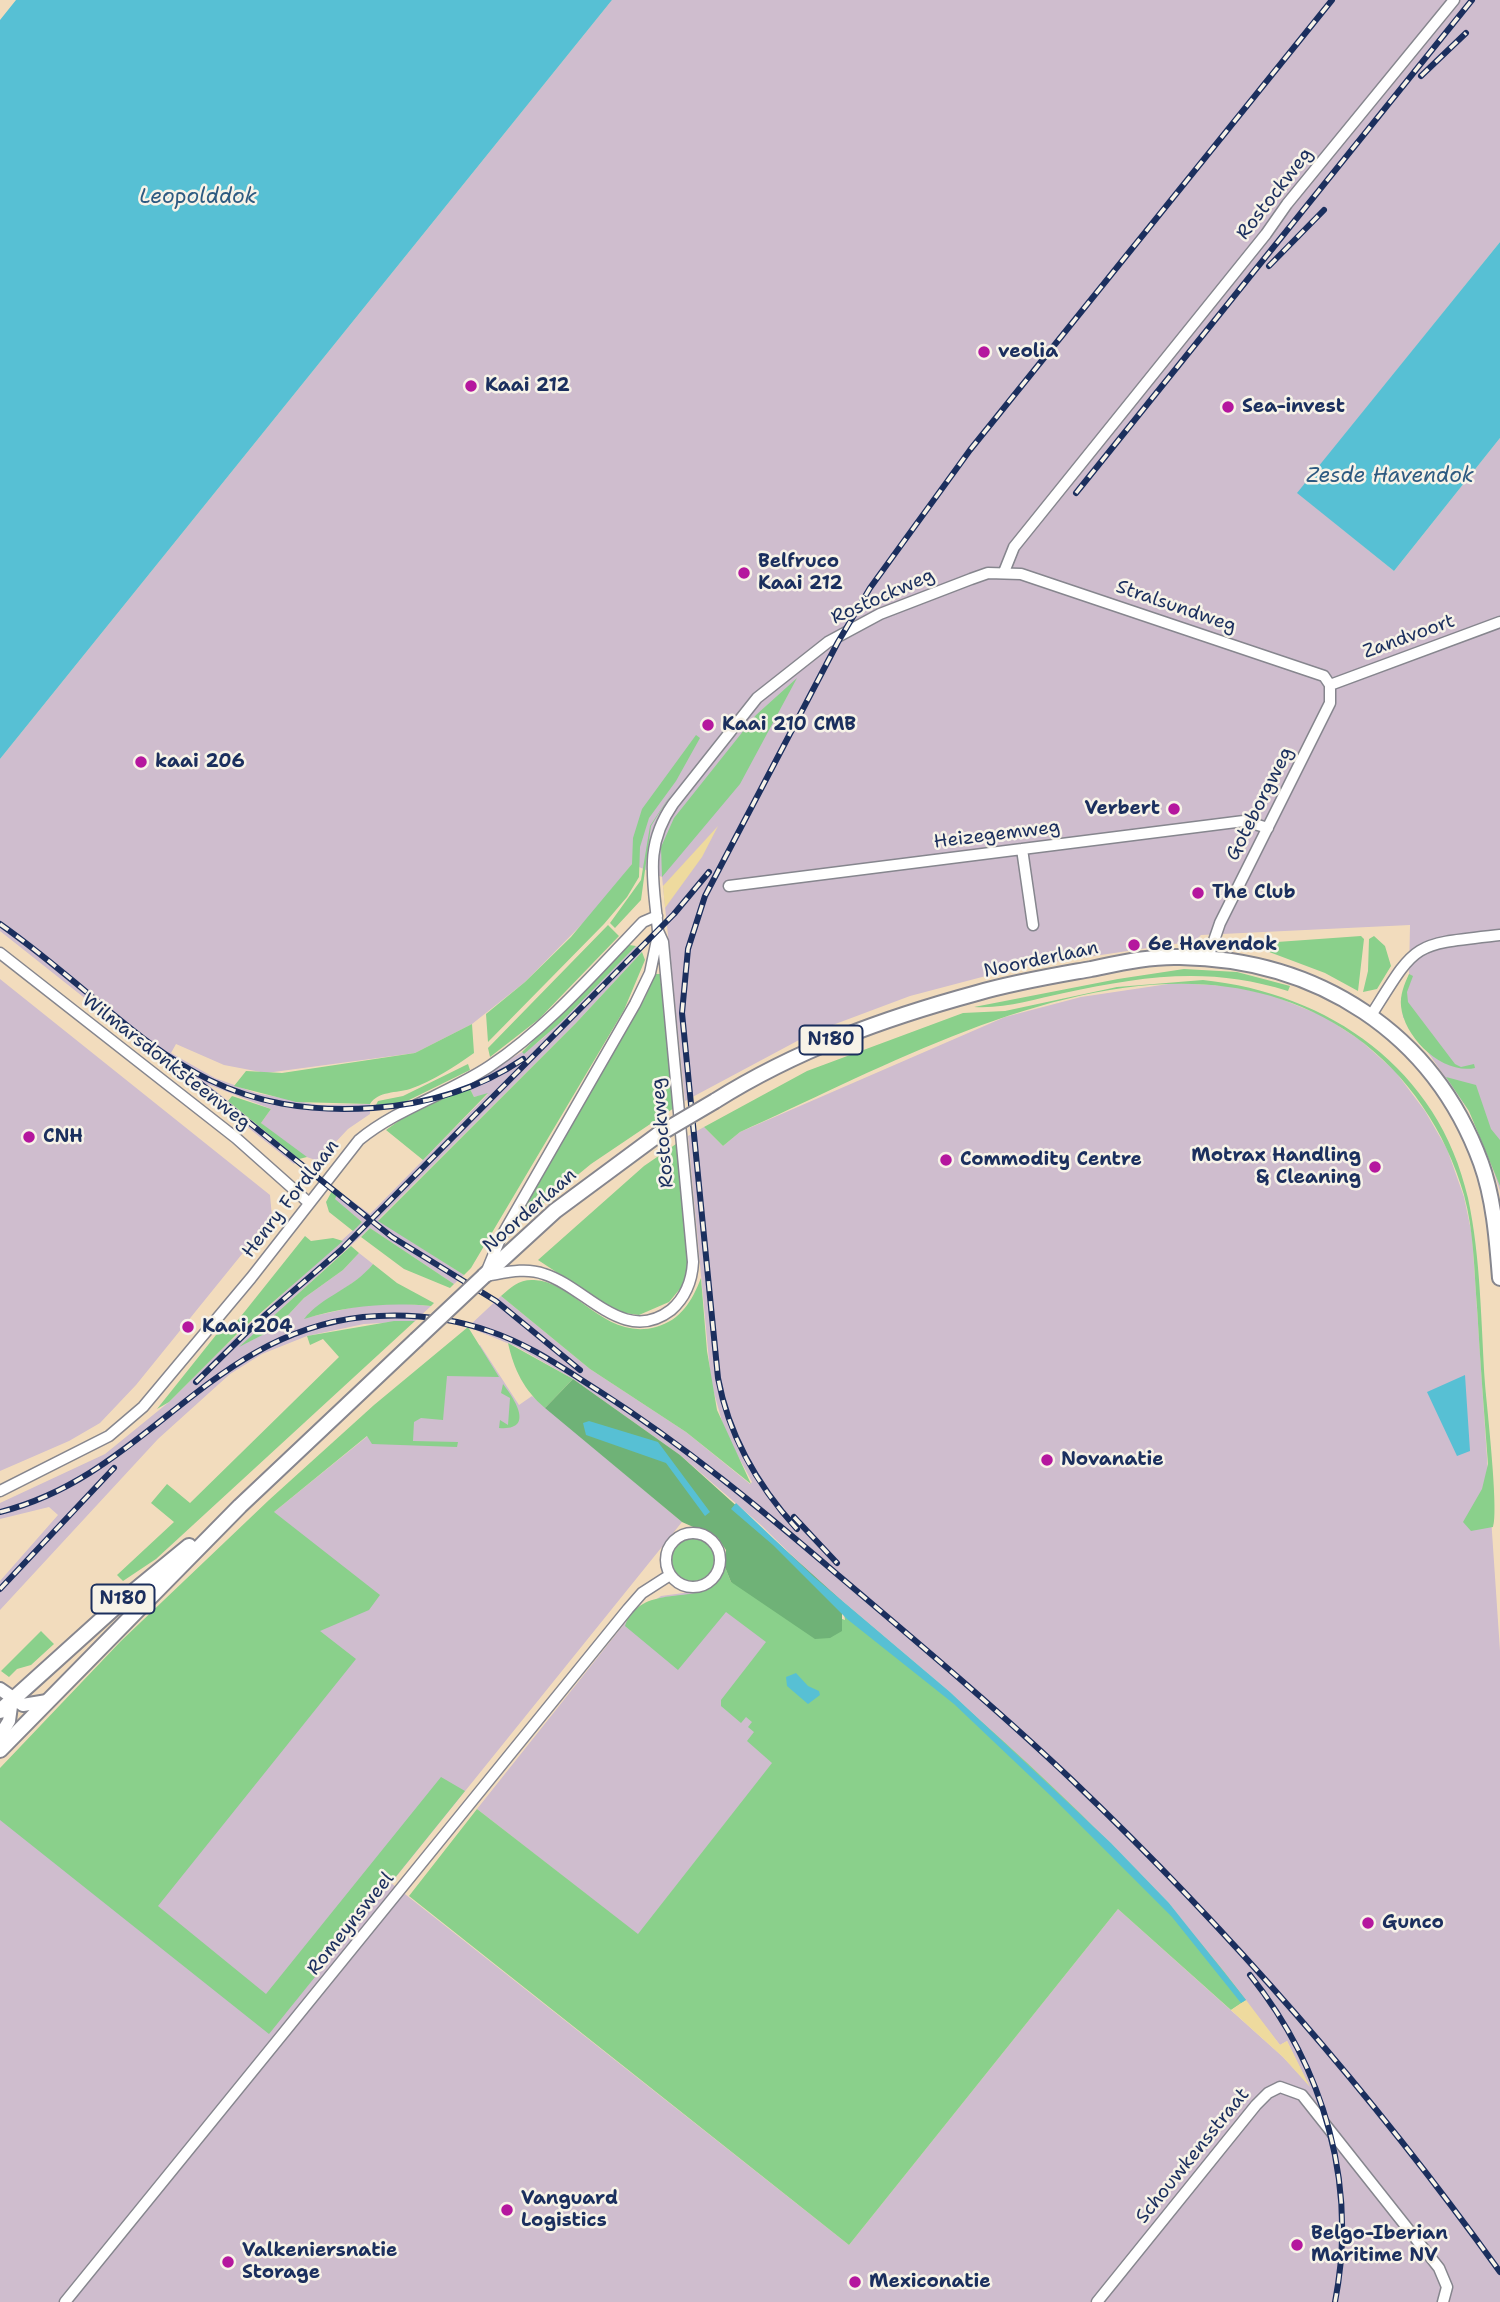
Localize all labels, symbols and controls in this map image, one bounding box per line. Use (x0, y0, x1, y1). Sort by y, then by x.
street label: Rostockweg (1232, 143, 1318, 245)
water label: Leopolddok (139, 185, 257, 211)
place label: veolia (998, 341, 1058, 363)
marker: veolia (976, 344, 992, 360)
place label: Kaai 212 (485, 375, 570, 397)
marker: Kaai 212 (463, 378, 479, 394)
place label: Sea-invest (1242, 396, 1345, 418)
marker: Sea-invest (1220, 399, 1236, 415)
water label: Zesde Havendok (1306, 464, 1474, 490)
place label: Belfruco Kaai 212 (758, 551, 843, 595)
street label: Rostockweg (828, 564, 938, 630)
marker: Belfruco Kaai 212 (736, 565, 752, 581)
street label: Stralsundweg (1113, 576, 1239, 638)
street label: Zandvoort (1360, 610, 1458, 664)
place label: Kaai 210 CMB (722, 714, 856, 736)
marker: Kaai 210 CMB (700, 717, 716, 733)
street label: Goteborgweg (1222, 743, 1298, 865)
place label: kaai 206 (155, 751, 245, 773)
marker: kaai 206 (133, 754, 149, 770)
place label: Verbert (1085, 798, 1160, 820)
marker: Verbert (1166, 801, 1182, 817)
street label: Heizegemweg (933, 816, 1061, 854)
place label: The Club (1212, 882, 1296, 904)
marker: The Club (1190, 885, 1206, 901)
place label: 6e Havendok (1148, 934, 1277, 956)
street label: Noorderlaan (981, 937, 1101, 983)
marker: 6e Havendok (1126, 937, 1142, 953)
street label: Wilmarsdonksteenweg (77, 989, 255, 1135)
road number: N180 (800, 1026, 862, 1055)
street label: Rostockweg (647, 1077, 679, 1189)
place label: CNH (43, 1126, 83, 1148)
marker: CNH (21, 1129, 37, 1145)
street label: Henry Fordlaan (238, 1135, 344, 1263)
place label: Motrax Handling & Cleaning (1191, 1145, 1361, 1189)
place label: Commodity Centre (960, 1149, 1142, 1171)
marker: Commodity Centre (938, 1152, 954, 1168)
marker: Motrax Handling & Cleaning (1367, 1159, 1383, 1175)
street label: Noorderlaan (478, 1164, 582, 1258)
place label: Kaai 204 (202, 1316, 293, 1338)
marker: Kaai 204 (180, 1319, 196, 1335)
place label: Novanatie (1061, 1449, 1164, 1471)
marker: Novanatie (1039, 1452, 1055, 1468)
road number: N180 (92, 1584, 154, 1614)
street label: Romeynsweel (303, 1868, 399, 1980)
place label: Gunco (1382, 1912, 1444, 1934)
marker: Gunco (1360, 1915, 1376, 1931)
street label: Schouwkensstraat (1131, 2084, 1255, 2228)
place label: Vanguard Logistics (521, 2188, 618, 2232)
marker: Vanguard Logistics (499, 2202, 515, 2218)
place label: Belgo-Iberian Maritime NV (1311, 2223, 1448, 2267)
marker: Belgo-Iberian Maritime NV (1289, 2237, 1305, 2253)
place label: Valkeniersnatie Storage (242, 2240, 397, 2284)
marker: Valkeniersnatie Storage (220, 2254, 236, 2270)
place label: Mexiconatie (869, 2271, 991, 2293)
marker: Mexiconatie (847, 2274, 863, 2290)

